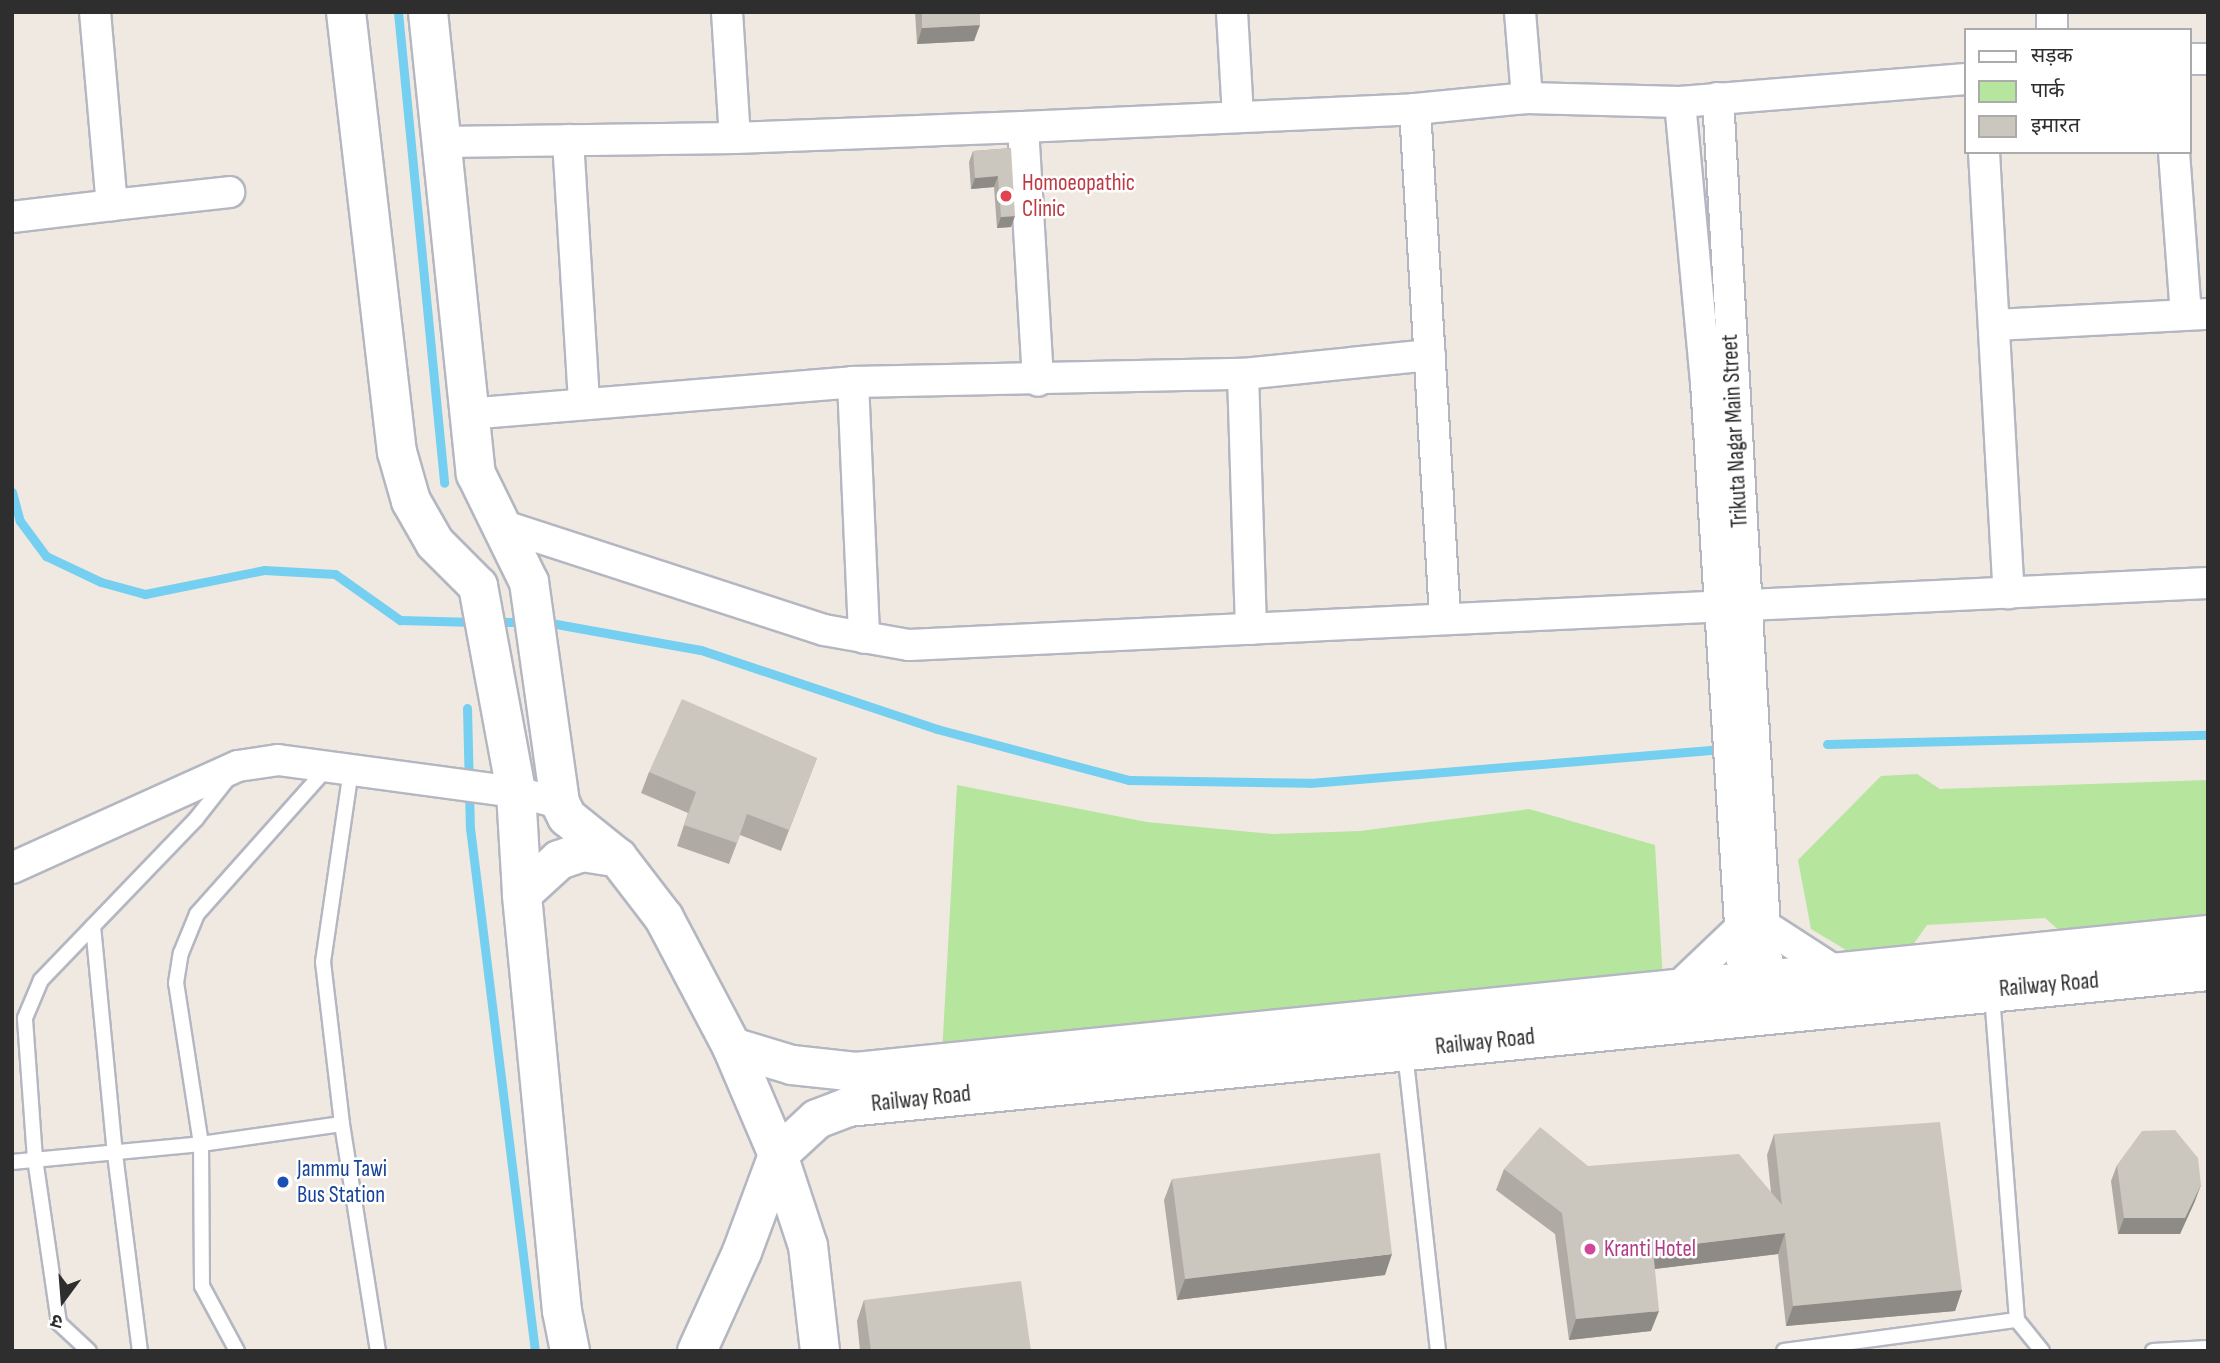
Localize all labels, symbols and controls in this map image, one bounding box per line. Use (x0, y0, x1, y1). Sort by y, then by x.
legend (1965, 28, 2192, 154)
text: सड़क (2031, 43, 2073, 68)
text: पार्क (2031, 78, 2065, 103)
text: इमारत (2031, 113, 2080, 138)
place label: Homoeopathic Clinic (1022, 169, 1135, 223)
marker: Homoeopathic Clinic (996, 186, 1016, 206)
street label: Trikuta Nagar Main Street (1716, 334, 1754, 528)
street label: Railway Road (1998, 967, 2100, 1003)
street label: Railway Road (1434, 1023, 1536, 1061)
street label: Railway Road (870, 1080, 972, 1118)
place label: Jammu Tawi Bus Station (297, 1155, 387, 1209)
marker: Jammu Tawi Bus Station (275, 1174, 291, 1190)
place label: Kranti Hotel (1604, 1235, 1696, 1263)
marker: Kranti Hotel (1582, 1241, 1598, 1257)
north arrow (28, 1265, 98, 1335)
text: उ (49, 1308, 66, 1333)

